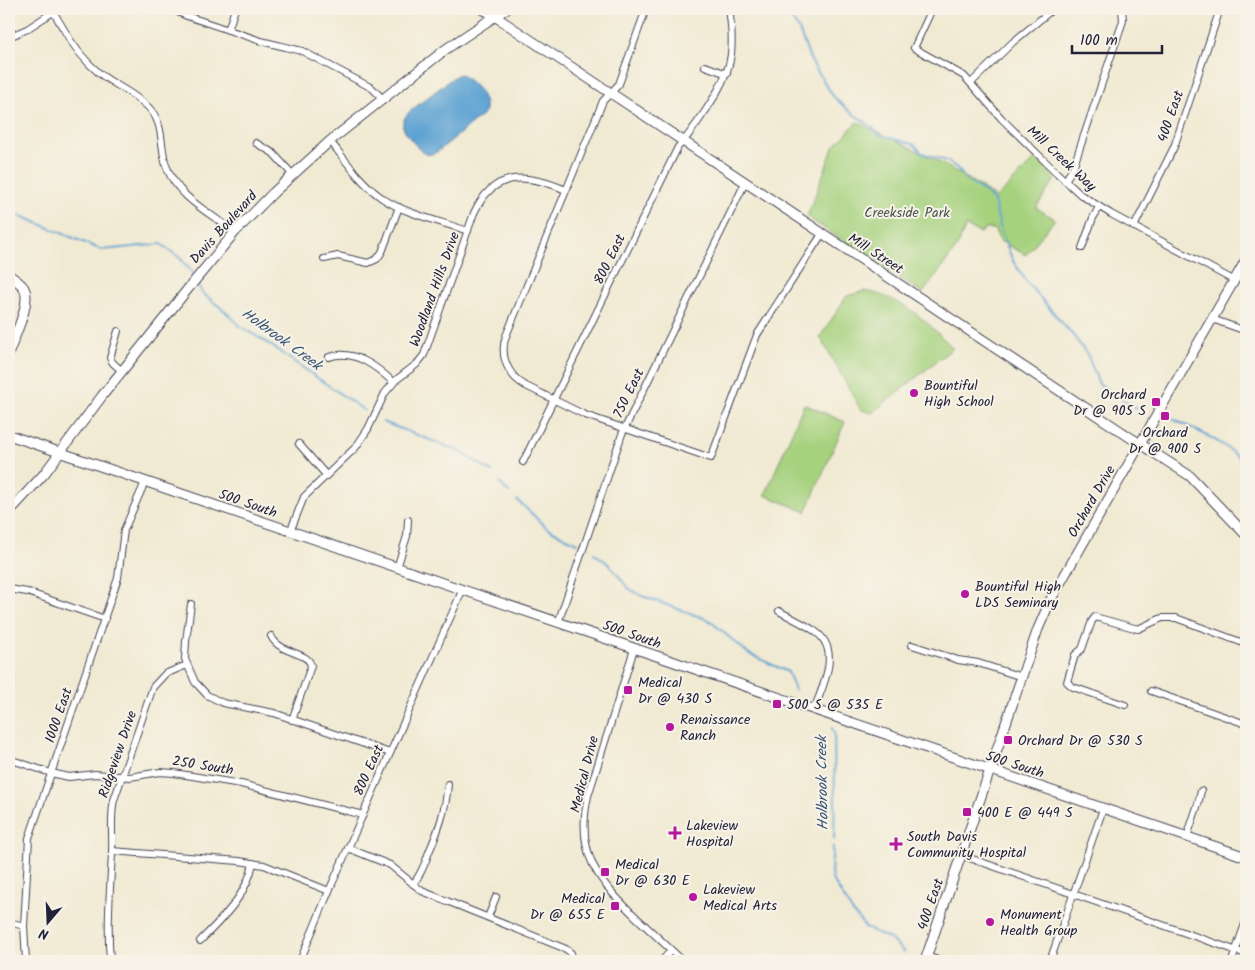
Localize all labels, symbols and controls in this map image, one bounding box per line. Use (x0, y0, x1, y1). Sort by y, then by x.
scale bar (1072, 22, 1162, 54)
text: 100 m (1080, 29, 1118, 53)
street label: 400 East (1152, 87, 1190, 145)
street label: Mill Creek Way (1021, 120, 1102, 197)
street label: Davis Boulevard (185, 185, 263, 269)
park label: Creekside Park (864, 202, 950, 224)
street label: Woodland Hills Drive (404, 228, 466, 350)
street label: Mill Street (843, 228, 908, 280)
street label: 800 East (588, 230, 632, 289)
water label: Holbrook Creek (236, 302, 328, 378)
street label: 750 East (607, 364, 651, 422)
place label: Bountiful High School (924, 375, 994, 413)
place label: Orchard Dr @ 905 S (1073, 384, 1147, 422)
marker: Bountiful High School (908, 387, 920, 399)
marker: Orchard Dr @ 905 S (1150, 396, 1162, 408)
marker: Orchard Dr @ 900 S (1159, 410, 1171, 422)
place label: Orchard Dr @ 900 S (1129, 422, 1202, 460)
street label: Orchard Drive (1062, 461, 1122, 542)
street label: 500 South (215, 484, 280, 524)
place label: Bountiful High LDS Seminary (975, 576, 1061, 614)
marker: Bountiful High LDS Seminary (959, 588, 971, 600)
street label: 500 South (599, 615, 664, 655)
place label: Medical Dr @ 430 S (638, 672, 713, 710)
street label: 1000 East (39, 684, 79, 746)
marker: Medical Dr @ 430 S (622, 684, 634, 696)
place label: 500 S @ 535 E (787, 694, 884, 716)
marker: 500 S @ 535 E (771, 698, 783, 710)
street label: Ridgeview Drive (93, 707, 143, 801)
place label: Renaissance Ranch (680, 709, 751, 747)
marker: Renaissance Ranch (664, 721, 676, 733)
place label: Orchard Dr @ 530 S (1018, 730, 1143, 752)
street label: Medical Drive (565, 733, 605, 815)
water label: Holbrook Creek (810, 734, 836, 830)
marker: Orchard Dr @ 530 S (1002, 734, 1014, 746)
street label: 800 East (348, 741, 390, 800)
street label: 500 South (982, 745, 1047, 785)
street label: 250 South (171, 750, 235, 782)
place label: 400 E @ 449 S (977, 802, 1073, 824)
marker: 400 E @ 449 S (961, 806, 973, 818)
place label: Lakeview Hospital (686, 815, 739, 853)
marker: Lakeview Hospital (668, 826, 682, 840)
place label: South Davis Community Hospital (907, 826, 1027, 864)
marker: South Davis Community Hospital (889, 837, 903, 851)
place label: Medical Dr @ 630 E (615, 854, 691, 892)
marker: Medical Dr @ 630 E (599, 866, 611, 878)
street label: 400 East (912, 875, 950, 933)
place label: Lakeview Medical Arts (703, 879, 777, 917)
place label: Medical Dr @ 655 E (530, 888, 606, 926)
marker: Lakeview Medical Arts (687, 891, 699, 903)
north arrow (22, 898, 72, 948)
marker: Medical Dr @ 655 E (609, 900, 621, 912)
place label: Monument Health Group (1000, 904, 1077, 942)
marker: Monument Health Group (984, 916, 996, 928)
text: N (36, 921, 52, 945)

